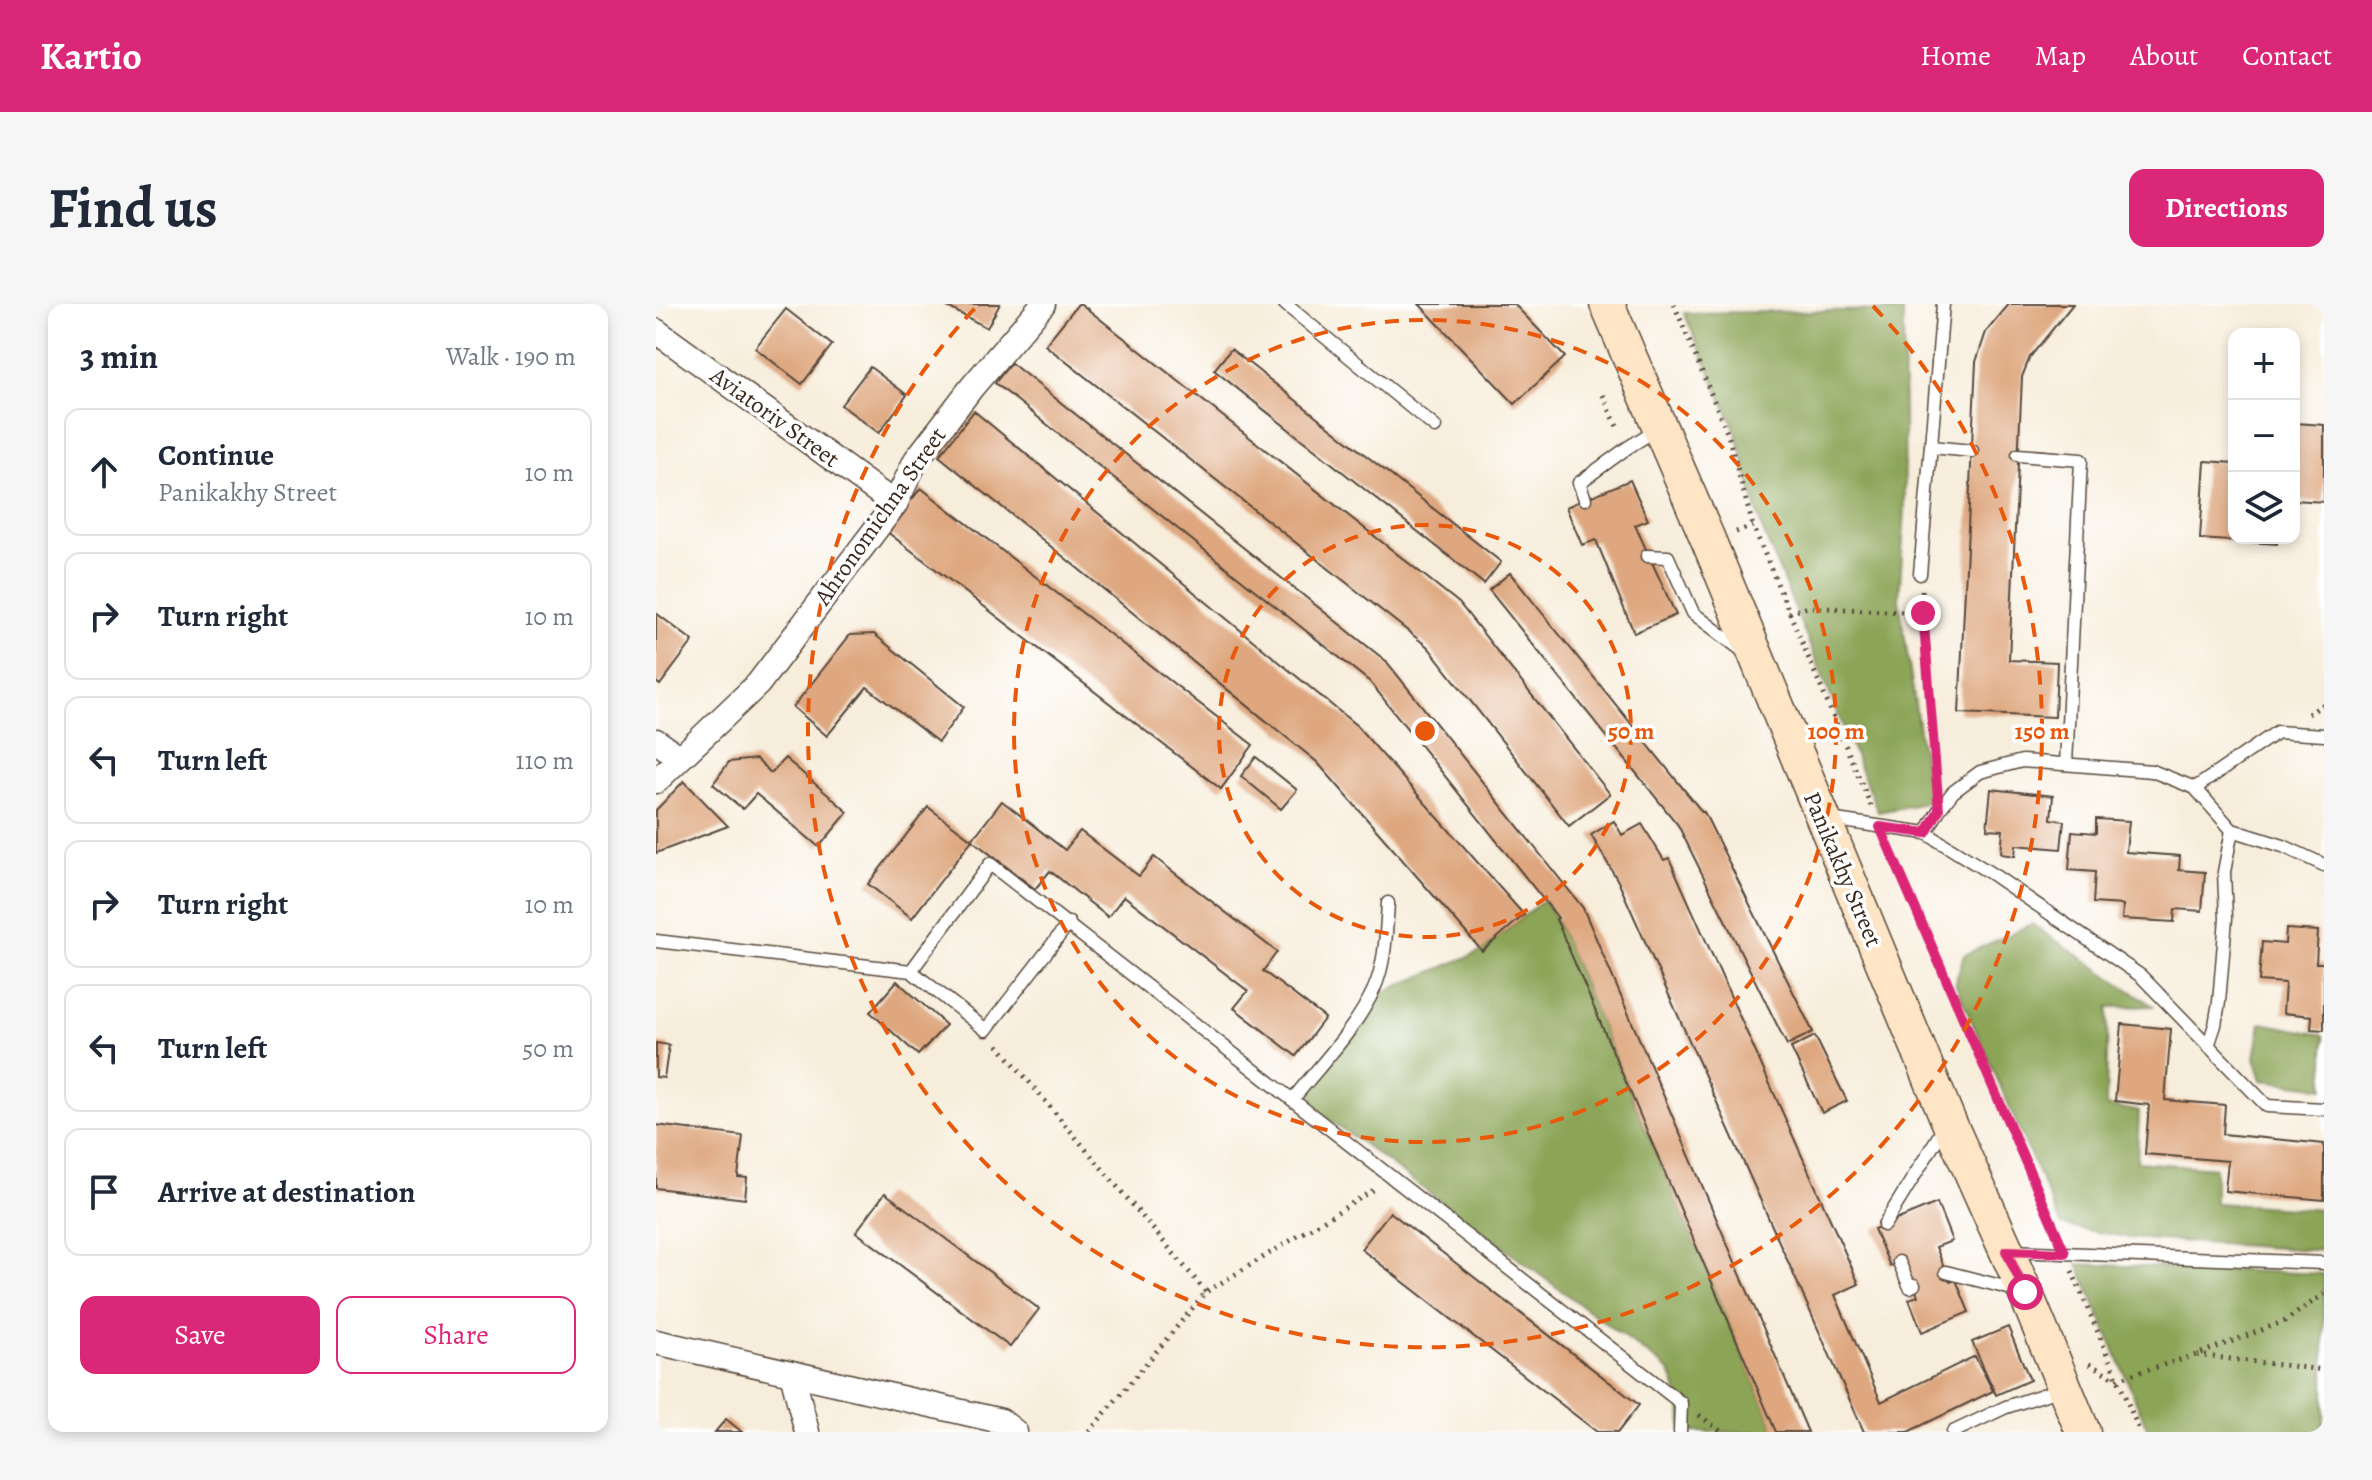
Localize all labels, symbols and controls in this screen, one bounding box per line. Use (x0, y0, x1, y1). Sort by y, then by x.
text: Kartio (40, 30, 142, 82)
text: Home (1920, 37, 1991, 75)
text: Map (2035, 37, 2086, 75)
text: About (2130, 37, 2198, 75)
text: Contact (2242, 37, 2332, 75)
button: Directions (2129, 169, 2324, 247)
text: Find us (48, 170, 218, 246)
map controls (2228, 328, 2300, 544)
button: + (2228, 328, 2300, 400)
text: 3 min (80, 333, 158, 380)
text: Walk · 190 m (446, 339, 576, 374)
street label: Aviatoriv Street (703, 359, 846, 475)
button: − (2228, 400, 2300, 472)
street label: Ahronomichna Street (806, 421, 953, 612)
text: Continue (158, 435, 274, 475)
icon: ahead (82, 450, 126, 494)
text: 10 m (524, 455, 574, 490)
button: layers (2228, 472, 2300, 544)
text: Panikakhy Street (158, 475, 337, 510)
icon: right (82, 594, 126, 638)
route end (1905, 595, 1941, 631)
text: Turn right (158, 596, 288, 636)
text: 10 m (524, 599, 574, 634)
text: 50 m (1608, 715, 1654, 747)
text: 100 m (1807, 715, 1865, 747)
text: 150 m (2014, 715, 2070, 747)
centre of rings (1411, 717, 1439, 745)
icon: left (82, 738, 126, 782)
text: Turn left (158, 740, 267, 780)
text: 110 m (516, 743, 574, 778)
street label: Panikakhy Street (1796, 787, 1890, 951)
icon: right (82, 882, 126, 926)
text: Turn right (158, 884, 288, 924)
text: 10 m (524, 887, 574, 922)
icon: left (82, 1026, 126, 1070)
text: Turn left (158, 1028, 267, 1068)
text: 50 m (522, 1031, 574, 1066)
icon: arrive (82, 1170, 126, 1214)
text: Arrive at destination (158, 1172, 415, 1212)
route start (2007, 1274, 2043, 1310)
button: Save (80, 1296, 320, 1374)
button: Share (336, 1296, 576, 1374)

